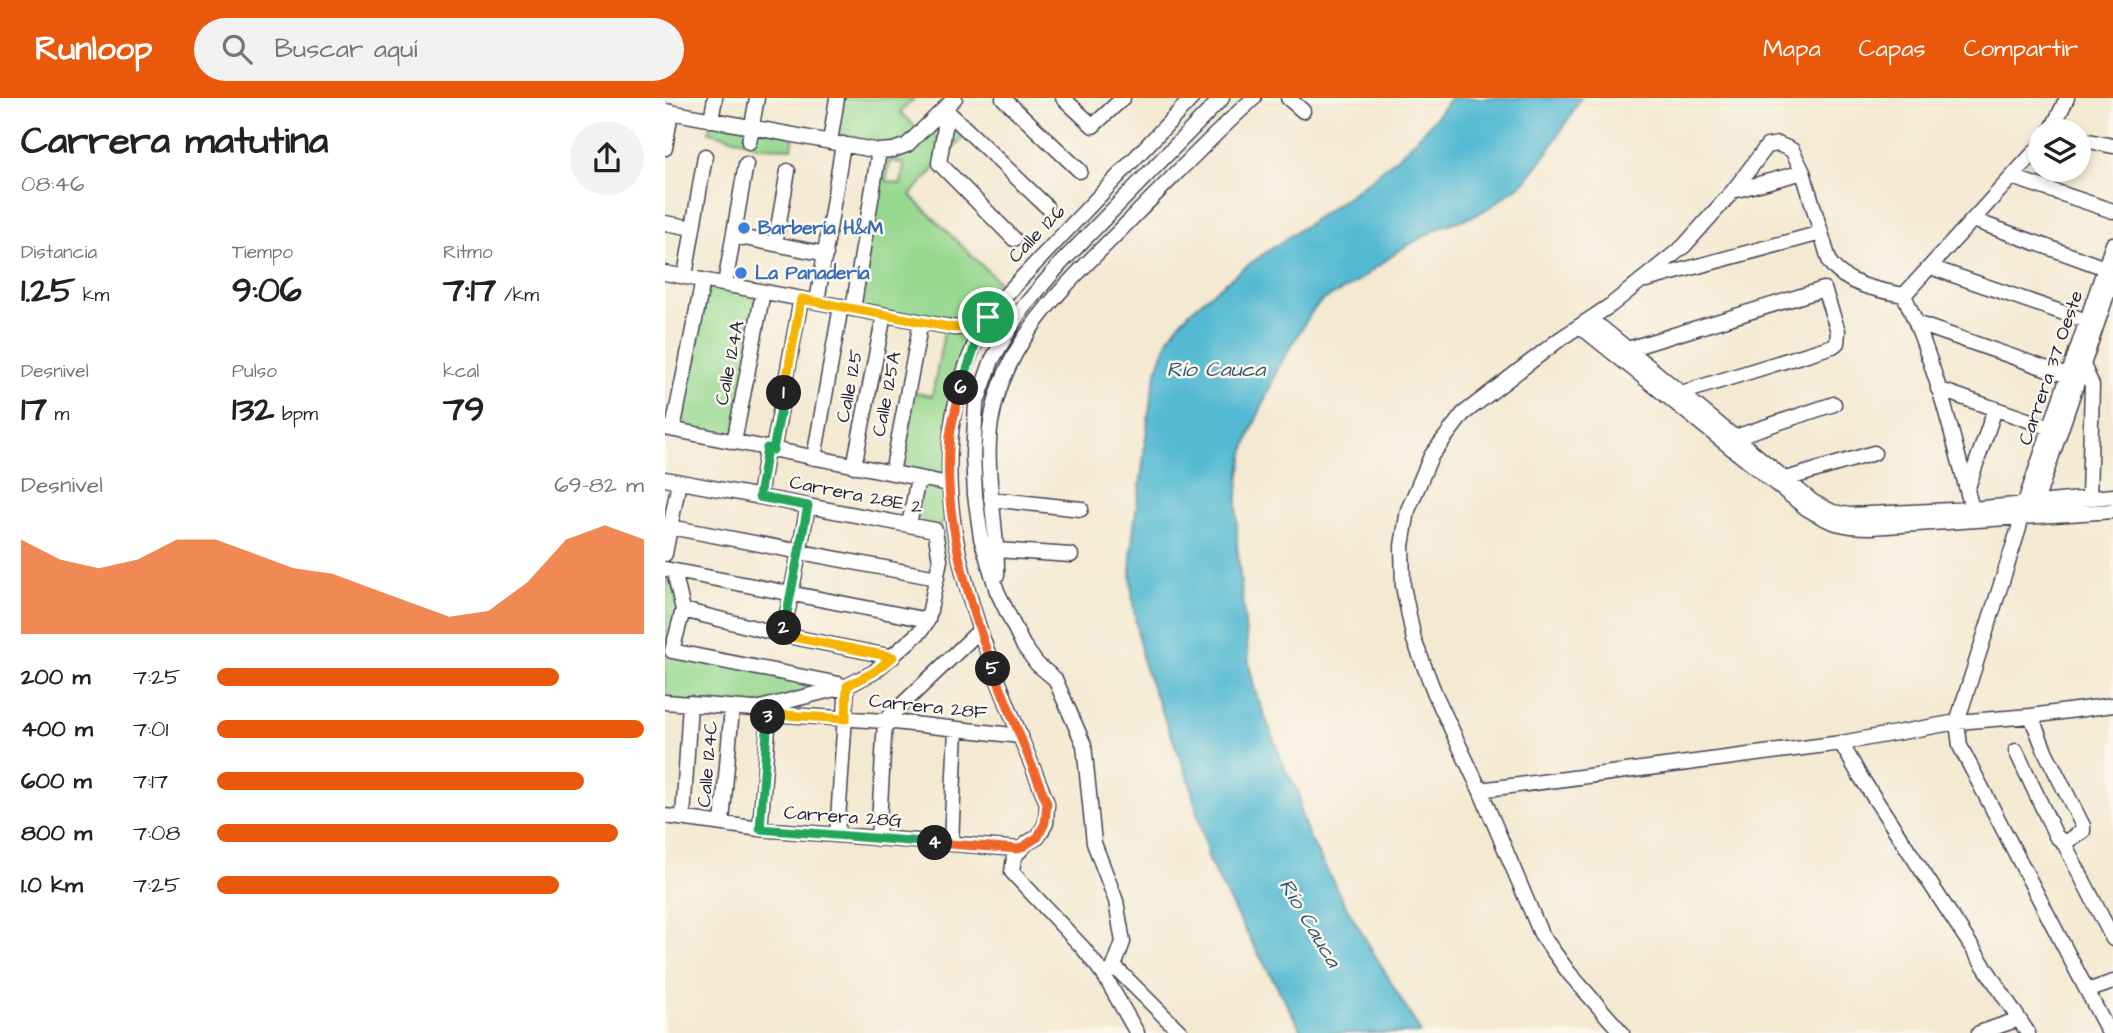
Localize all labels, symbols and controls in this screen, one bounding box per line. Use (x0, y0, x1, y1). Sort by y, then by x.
search box (194, 18, 684, 81)
text: Runloop (35, 26, 152, 72)
icon: search (218, 30, 256, 68)
text: Buscar aquí (274, 31, 417, 67)
text: Mapa (1763, 32, 1821, 66)
text: Capas (1859, 32, 1925, 66)
text: Compartir (1963, 32, 2078, 66)
text: Carrera matutina (21, 116, 328, 168)
map controls (2028, 119, 2091, 182)
button: layers (2028, 119, 2091, 182)
button: share (570, 121, 644, 195)
text: 08:46 (21, 168, 84, 200)
street label: Calle 126 (1002, 199, 1072, 269)
place label: Barbería H&M (758, 215, 883, 242)
marker: Barbería H&M (736, 220, 752, 236)
text: Distancia (21, 239, 97, 266)
text: Tiempo (232, 239, 293, 266)
text: Ritmo (443, 239, 493, 266)
place label: La Panadería (755, 260, 870, 287)
marker: La Panadería (733, 265, 749, 281)
text: 1.25 (21, 266, 75, 315)
text: 9:06 (232, 266, 302, 315)
text: 7:17 (443, 266, 496, 315)
text: km (75, 282, 109, 309)
text: /km (496, 282, 539, 309)
pin (958, 287, 1018, 347)
street label: Carrera 37 Oeste (2012, 287, 2090, 449)
icon: arrive (969, 298, 1007, 336)
street label: Calle 124A (709, 319, 751, 407)
street label: Calle 125 (830, 347, 870, 425)
street label: Calle 125A (866, 349, 908, 439)
water label: Río Cauca (1167, 355, 1267, 384)
text: Desnivel (21, 358, 89, 385)
text: Pulso (232, 358, 277, 385)
text: kcal (443, 358, 479, 385)
pin: 6 (943, 370, 979, 406)
text: 6 (955, 374, 966, 401)
pin: 1 (767, 376, 801, 410)
text: 1 (782, 379, 785, 406)
text: 17 (21, 385, 47, 434)
text: 132 (232, 385, 274, 434)
text: 79 (443, 385, 484, 434)
text: m (47, 401, 69, 428)
text: bpm (274, 401, 318, 428)
text: Desnivel (21, 469, 103, 501)
text: 69–82 m (554, 469, 644, 501)
street label: Carrera 28E 2 (787, 469, 925, 521)
pin: 2 (767, 610, 801, 646)
text: 2 (778, 614, 789, 641)
pin: 5 (975, 652, 1011, 686)
text: 5 (986, 655, 999, 682)
text: 200 m (21, 661, 90, 693)
text: 7:25 (133, 661, 180, 693)
street label: Carrera 28F (868, 687, 988, 727)
pin: 3 (751, 700, 785, 734)
text: 3 (763, 703, 772, 730)
text: 400 m (21, 713, 93, 745)
text: 7:01 (133, 713, 168, 745)
street label: Calle 124C (691, 719, 725, 808)
text: 600 m (21, 765, 92, 797)
text: 7:17 (133, 765, 168, 797)
street label: Carrera 28G (783, 799, 903, 835)
text: 800 m (21, 817, 92, 849)
text: 7:08 (133, 817, 180, 849)
pin: 4 (917, 826, 953, 860)
text: 4 (928, 829, 941, 856)
text: 1.0 km (21, 869, 83, 901)
text: 7:25 (133, 869, 180, 901)
water label: Río Cauca (1272, 873, 1348, 974)

